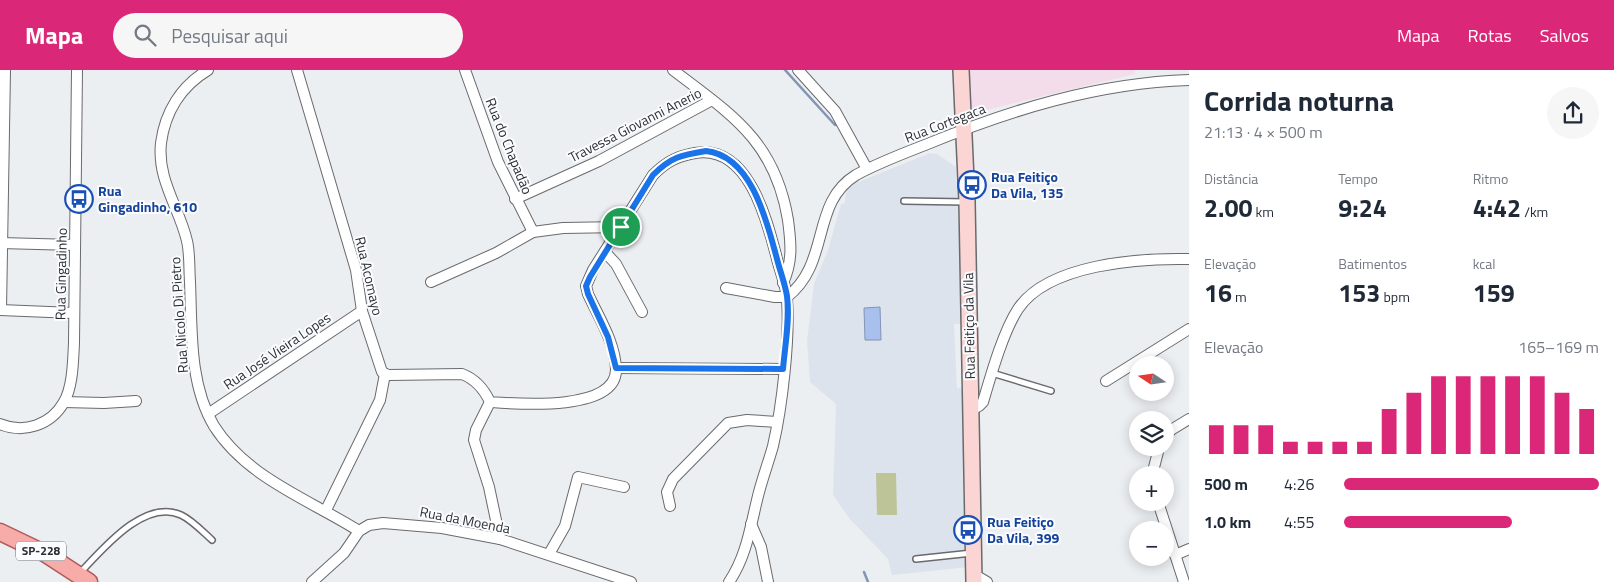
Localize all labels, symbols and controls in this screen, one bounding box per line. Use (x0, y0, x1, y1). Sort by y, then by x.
search box (113, 13, 463, 58)
text: Mapa (25, 17, 83, 53)
icon: search (131, 21, 159, 49)
text: Pesquisar aqui (171, 21, 288, 50)
text: Mapa (1397, 22, 1440, 49)
text: Rotas (1468, 22, 1512, 49)
text: Salvos (1540, 22, 1589, 49)
text: Corrida noturna (1204, 79, 1394, 122)
street label: Travessa Giovanni Anerio (565, 82, 705, 167)
button: share (1547, 87, 1599, 139)
street label: Rua do Chapadão (481, 94, 538, 197)
street label: Rua Cortegaca (901, 97, 988, 148)
text: 21:13 · 4 × 500 m (1204, 120, 1323, 144)
place label: Rua Feitiço Da Vila, 135 (991, 166, 1064, 203)
text: Distância (1204, 168, 1258, 189)
text: Tempo (1338, 168, 1378, 189)
text: Ritmo (1473, 168, 1508, 189)
bus stop icon: Rua Feitiço Da Vila, 135 (957, 170, 987, 200)
place label: Rua Gingadinho, 610 (98, 180, 197, 217)
bus stop icon: Rua Gingadinho, 610 (64, 184, 94, 214)
text: 2.00 (1204, 189, 1252, 227)
text: 9:24 (1338, 189, 1387, 227)
text: 4:42 (1473, 189, 1521, 227)
text: km (1252, 201, 1274, 222)
text: /km (1521, 201, 1548, 222)
pin (600, 206, 642, 248)
icon: arrive (607, 213, 635, 241)
street label: Rua Gingadinho (49, 228, 72, 320)
street label: Rua Acomayo (350, 234, 389, 317)
text: Elevação (1204, 253, 1256, 274)
text: Batimentos (1338, 253, 1407, 274)
text: kcal (1473, 253, 1496, 274)
street label: Rua Nicolo Di Pietro (164, 256, 193, 374)
street label: Rua Feitiço da Vila (957, 272, 980, 380)
text: 16 (1204, 274, 1232, 312)
text: 153 (1338, 274, 1380, 312)
text: 159 (1473, 274, 1515, 312)
text: m (1232, 286, 1247, 307)
text: bpm (1380, 286, 1410, 307)
street label: Rua José Vieira Lopes (219, 307, 335, 394)
text: Elevação (1204, 335, 1264, 359)
text: 165–169 m (1518, 335, 1599, 359)
north arrow (1129, 356, 1174, 401)
map controls (1129, 356, 1174, 566)
button: layers (1129, 411, 1174, 456)
button: + (1129, 466, 1174, 511)
text: 500 m (1204, 472, 1248, 496)
text: 4:26 (1284, 472, 1314, 496)
street label: Rua da Moenda (418, 500, 512, 539)
text: 1.0 km (1204, 510, 1251, 534)
text: 4:55 (1284, 510, 1314, 534)
place label: Rua Feitiço Da Vila, 399 (987, 511, 1060, 548)
bus stop icon: Rua Feitiço Da Vila, 399 (953, 515, 983, 545)
button: − (1129, 521, 1174, 566)
road number: SP-228 (16, 542, 66, 561)

